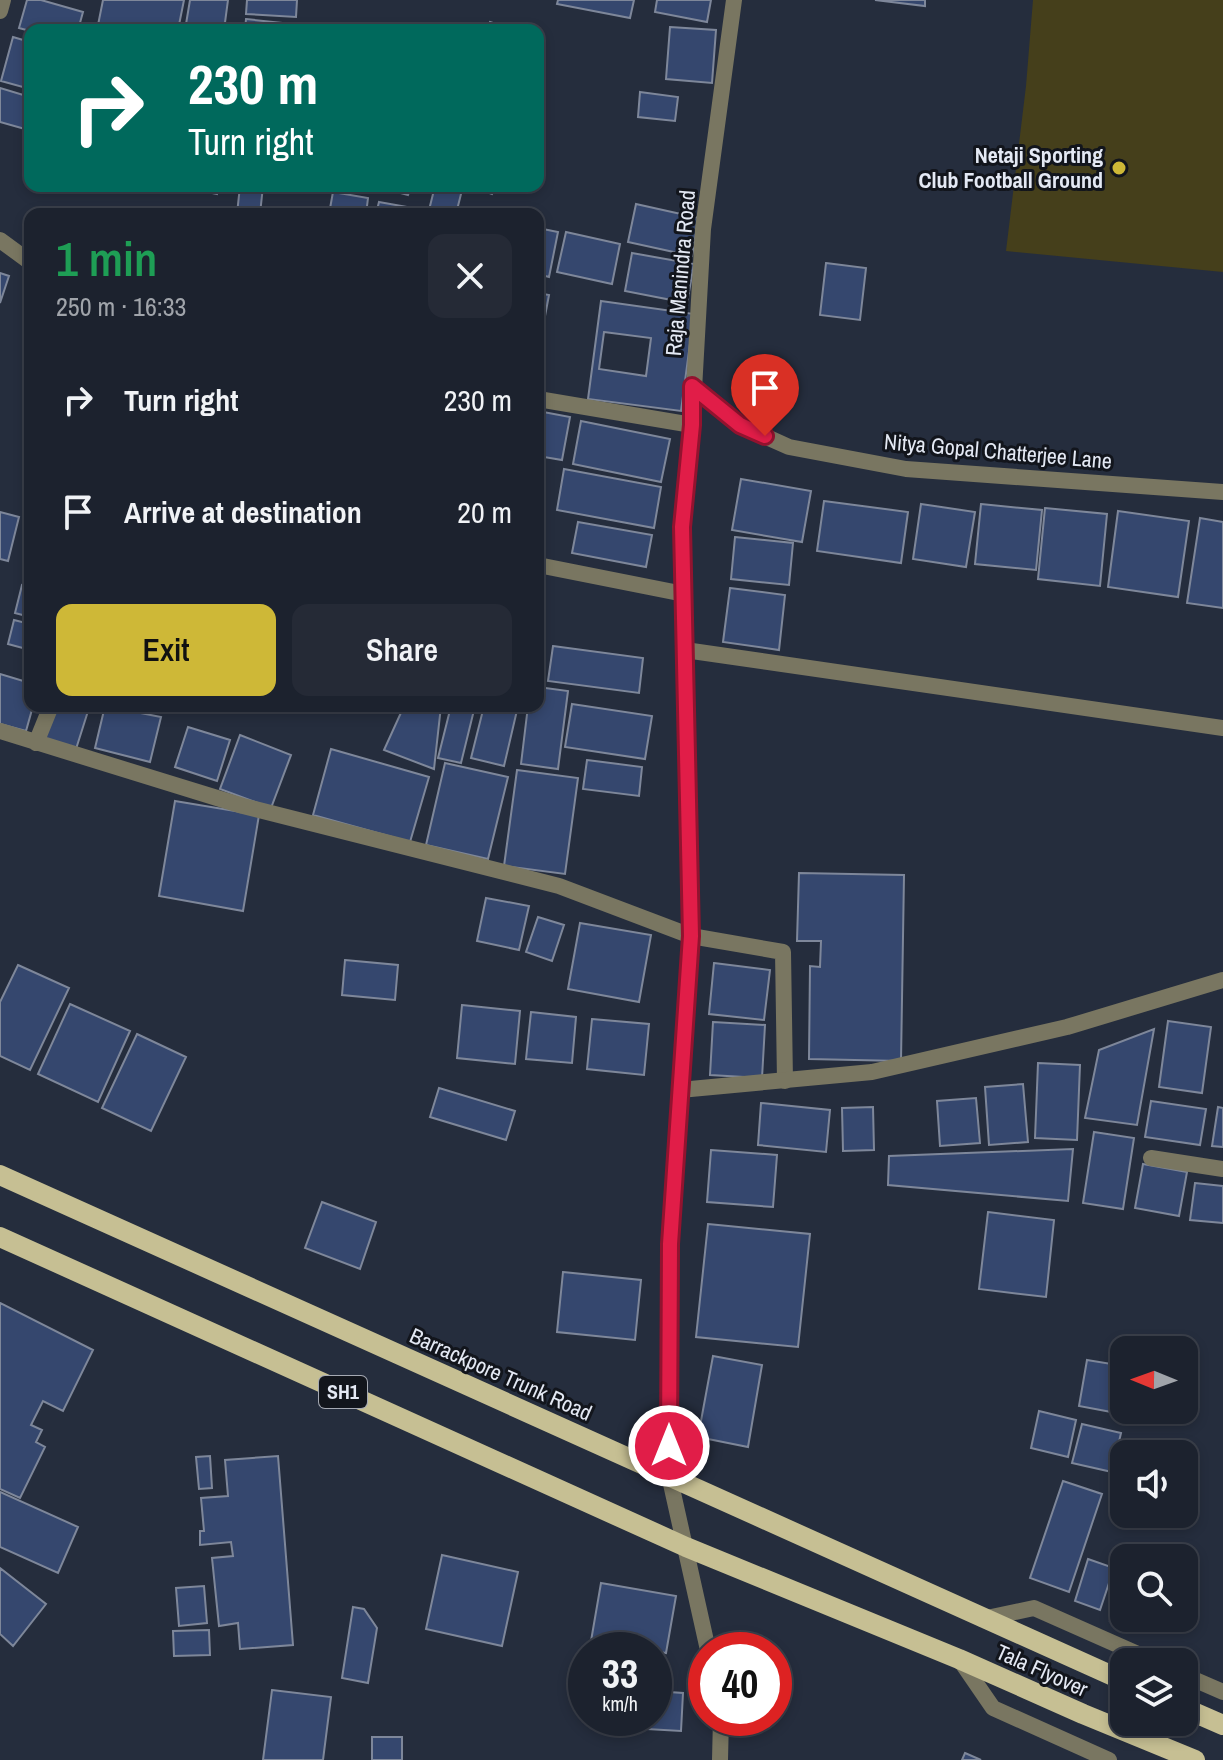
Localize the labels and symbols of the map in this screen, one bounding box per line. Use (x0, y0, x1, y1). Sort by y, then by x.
place label: Netaji Sporting Club Football Ground (918, 140, 1103, 195)
marker: Netaji Sporting Club Football Ground (1110, 159, 1128, 177)
street label: Raja Manindra Road (658, 189, 702, 357)
pin (731, 354, 799, 436)
street label: Nitya Gopal Chatterjee Lane (883, 426, 1113, 476)
street label: Barrackpore Trunk Road (405, 1320, 597, 1428)
north arrow (1110, 1336, 1198, 1424)
road number: SH1 (319, 1376, 367, 1408)
position arrow (627, 1404, 711, 1488)
speed limit sign: 40 (688, 1632, 792, 1736)
street label: Tala Flyover (991, 1636, 1093, 1704)

